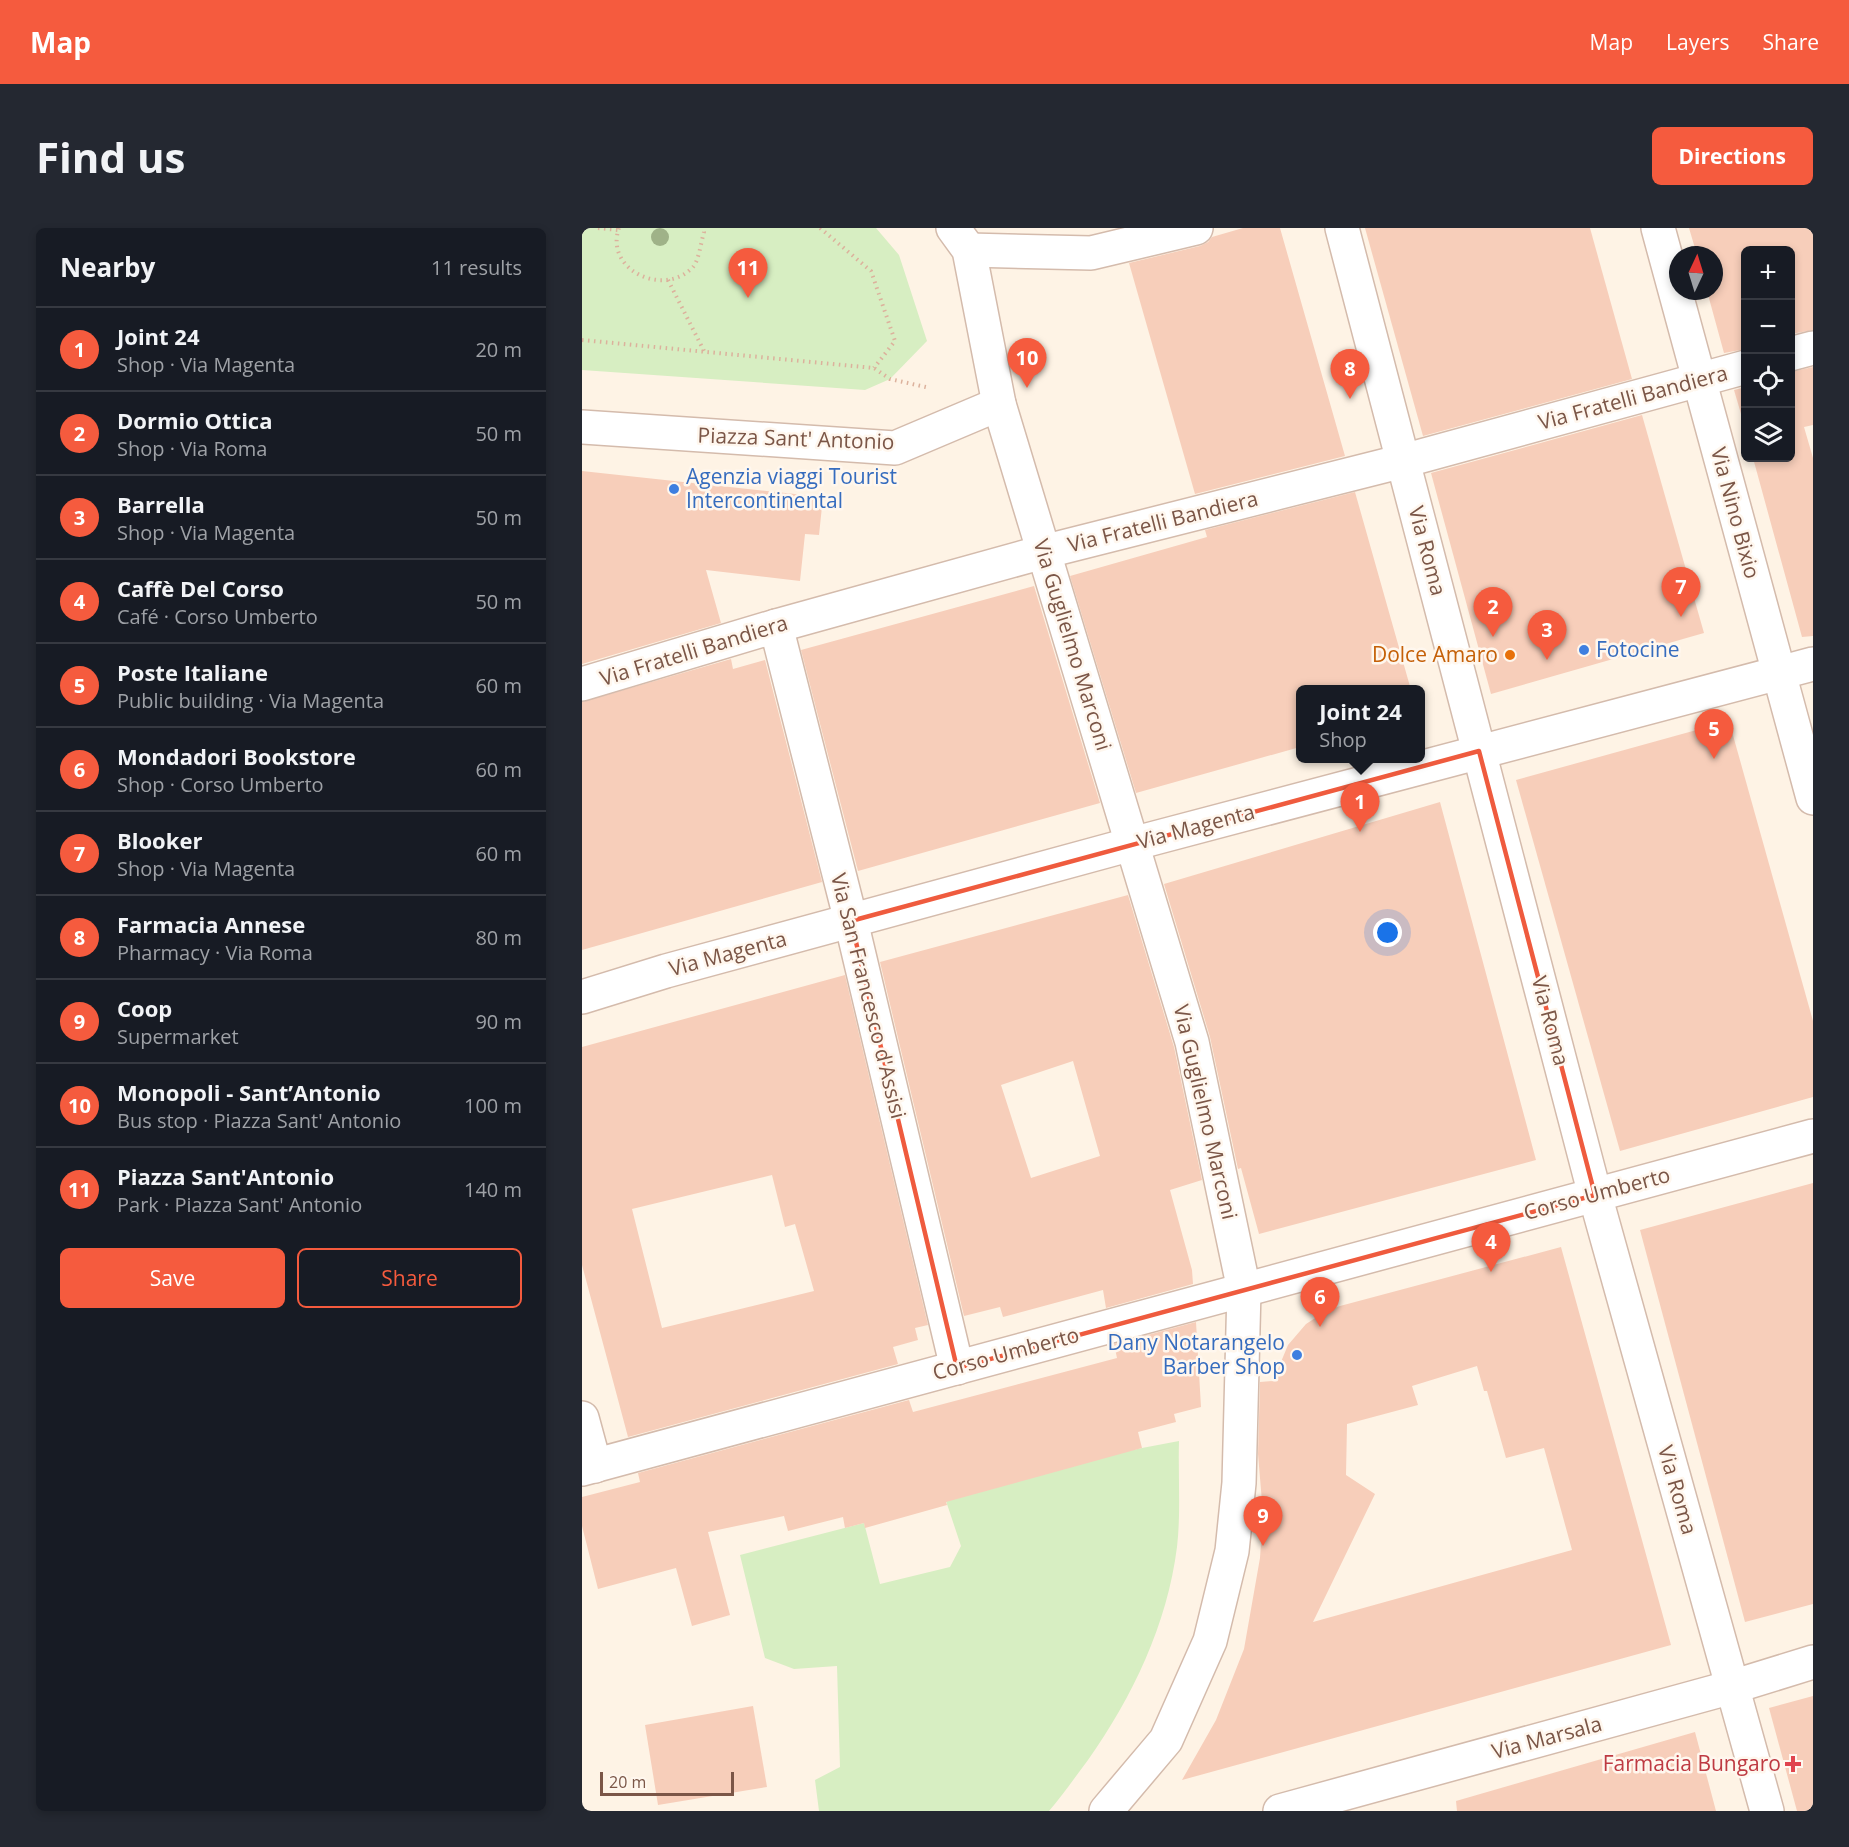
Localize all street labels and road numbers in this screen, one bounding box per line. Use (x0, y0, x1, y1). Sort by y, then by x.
street label: Via Fratelli Bandiera (1535, 358, 1731, 436)
street label: Piazza Sant' Antonio (697, 421, 895, 455)
street label: Via Nino Bixio (1705, 444, 1767, 581)
street label: Via Fratelli Bandiera (1065, 484, 1261, 558)
street label: Via Roma (1403, 503, 1453, 599)
street label: Via Guglielmo Marconi (1027, 536, 1118, 754)
street label: Via Fratelli Bandiera (596, 608, 791, 692)
street label: Via Magenta (1134, 797, 1258, 855)
street label: Via San Francesco d'Assisi (825, 870, 913, 1121)
street label: Via Magenta (666, 924, 790, 982)
street label: Via Roma (1526, 973, 1576, 1069)
street label: Via Guglielmo Marconi (1168, 1002, 1244, 1222)
street label: Corso Umberto (1520, 1160, 1673, 1226)
street label: Corso Umberto (929, 1320, 1082, 1386)
street label: Via Roma (1652, 1442, 1704, 1538)
street label: Via Marsala (1489, 1709, 1605, 1765)

